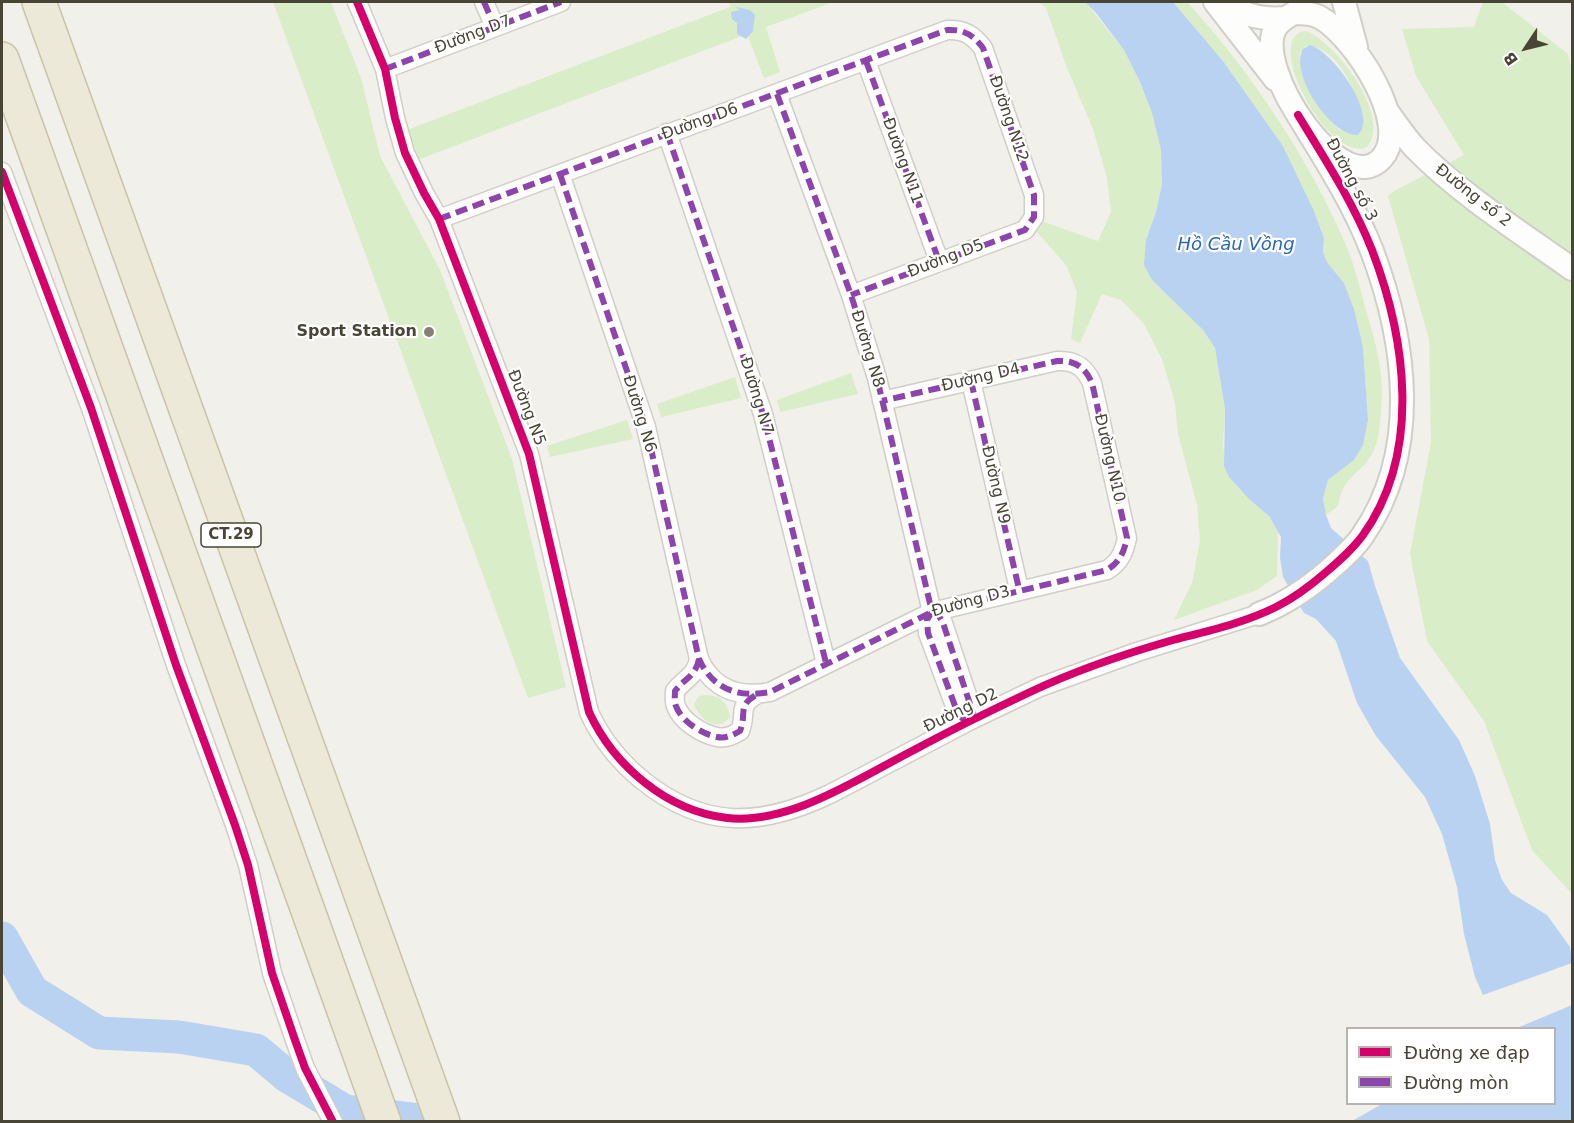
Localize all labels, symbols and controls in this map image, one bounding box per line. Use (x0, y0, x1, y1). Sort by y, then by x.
street label: Đường D7 (432, 12, 514, 58)
north arrow (1496, 18, 1556, 78)
text: B (1500, 48, 1522, 69)
street label: Đường N12 (984, 73, 1032, 165)
street label: Đường D6 (659, 99, 741, 145)
street label: Đường N11 (878, 115, 926, 207)
street label: Đường số 3 (1321, 135, 1381, 225)
street label: Đường số 2 (1431, 160, 1515, 232)
water label: Hồ Cầu Vồng (1177, 234, 1295, 256)
street label: Đường D5 (905, 236, 987, 282)
street label: Đường N8 (846, 308, 888, 390)
place label: Sport Station (296, 322, 417, 342)
marker: Sport Station (422, 325, 436, 339)
street label: Đường N7 (735, 355, 777, 437)
street label: Đường D4 (940, 360, 1022, 396)
street label: Đường N5 (503, 367, 549, 449)
street label: Đường N6 (618, 373, 660, 455)
street label: Đường N10 (1090, 412, 1128, 504)
street label: Đường N9 (977, 444, 1013, 526)
road number: CT.29 (201, 523, 261, 547)
street label: Đường D3 (930, 582, 1012, 622)
street label: Đường D2 (921, 685, 1001, 737)
legend (1346, 1027, 1556, 1105)
text: Đường xe đạp (1404, 1042, 1530, 1063)
text: Đường mòn (1404, 1072, 1509, 1093)

